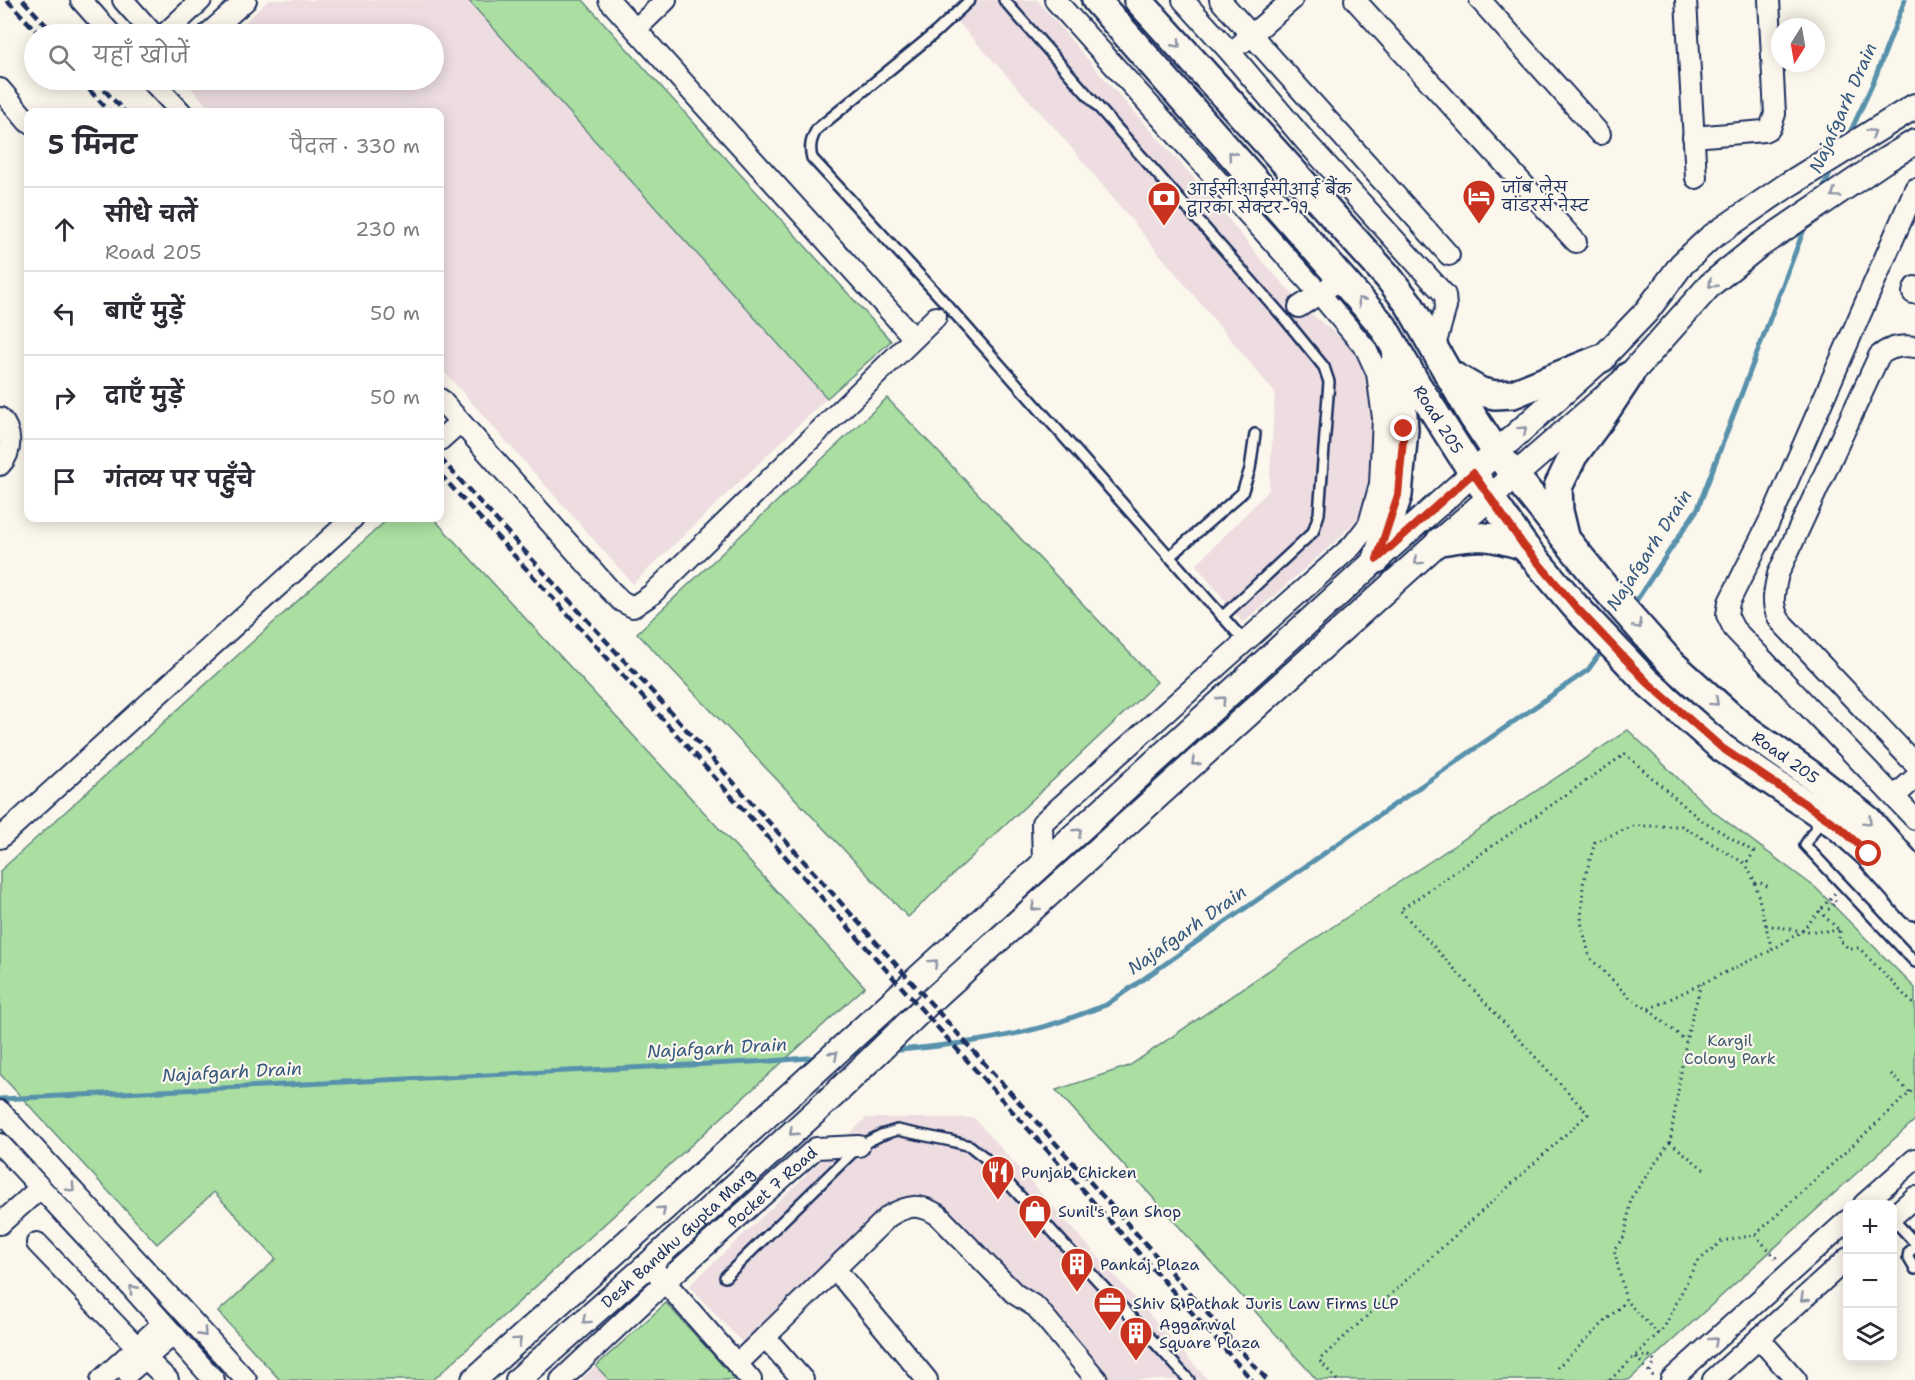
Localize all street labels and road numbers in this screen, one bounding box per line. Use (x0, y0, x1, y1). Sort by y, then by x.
street label: Road 205 (1409, 381, 1468, 457)
street label: Road 205 (1748, 726, 1824, 788)
street label: Pocket 7 Road (723, 1142, 821, 1232)
street label: Desh Bandhu Gupta Marg (596, 1162, 759, 1312)

